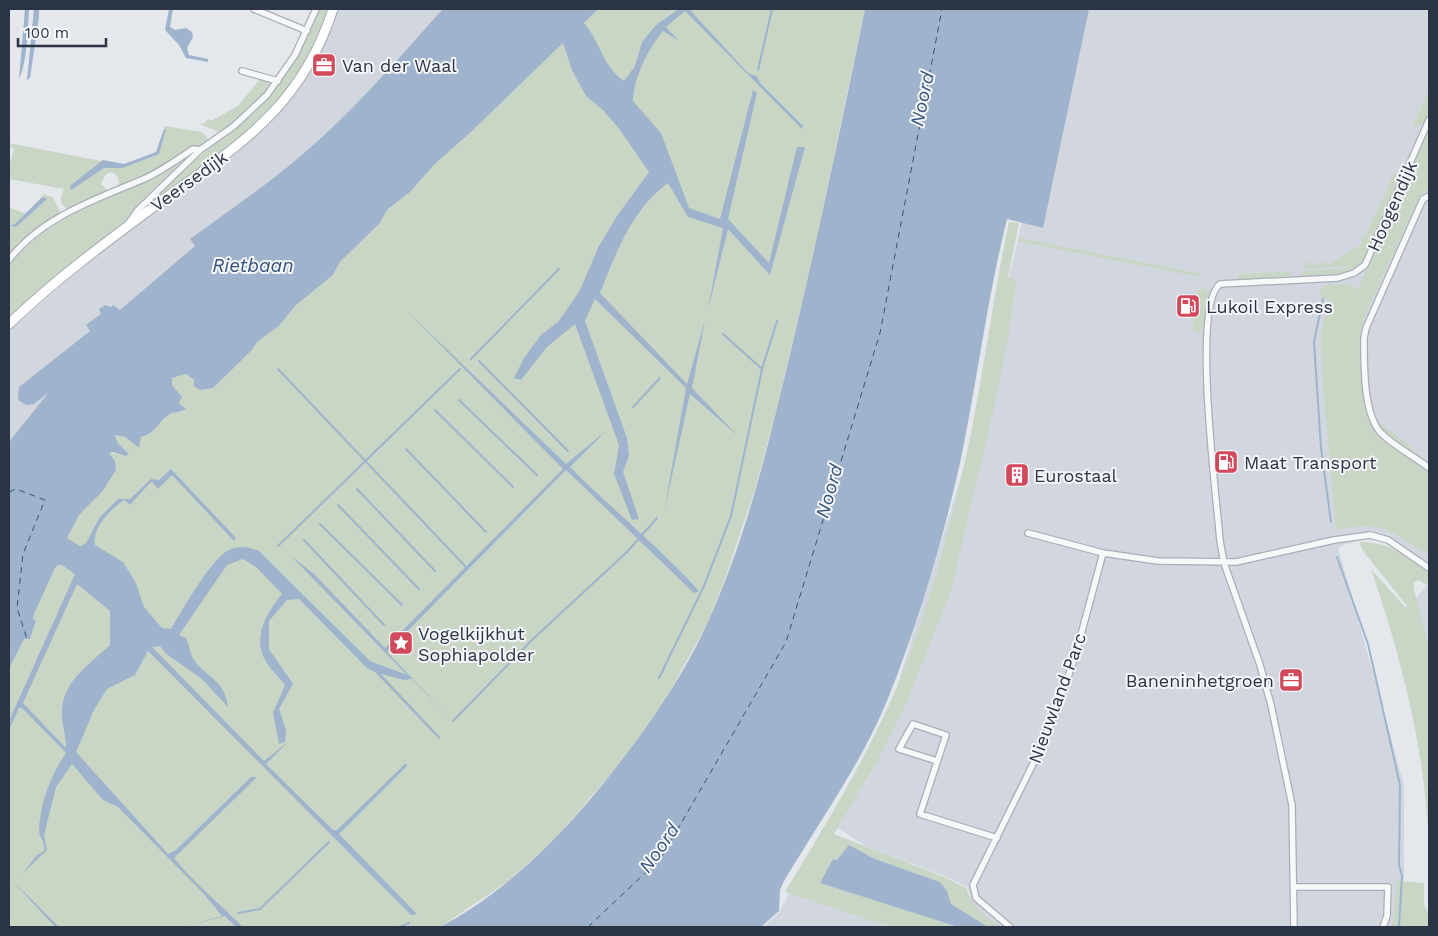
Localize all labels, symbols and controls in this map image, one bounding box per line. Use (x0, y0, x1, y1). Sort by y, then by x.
scale bar (18, 15, 105, 47)
text: 100 m (25, 24, 69, 42)
office icon: Van der Waal (311, 52, 337, 78)
place label: Van der Waal (342, 55, 457, 76)
water label: Noord (905, 69, 939, 128)
street label: Veersedijk (147, 146, 231, 216)
street label: Hoogendijk (1363, 157, 1421, 255)
water label: Rietbaan (212, 254, 294, 277)
fuel station icon: Lukoil Express (1175, 293, 1201, 319)
place label: Lukoil Express (1206, 296, 1333, 317)
fuel station icon: Maat Transport (1213, 449, 1239, 475)
place label: Maat Transport (1244, 452, 1377, 473)
water label: Noord (810, 460, 848, 521)
building icon: Eurostaal (1004, 462, 1030, 488)
place label: Eurostaal (1034, 465, 1118, 486)
place label: Vogelkijkhut Sophiapolder (418, 623, 534, 665)
place icon: Vogelkijkhut Sophiapolder (388, 630, 414, 656)
street label: Nieuwland Parc (1024, 630, 1090, 766)
office icon: Baneninhetgroen (1278, 667, 1304, 693)
place label: Baneninhetgroen (1126, 670, 1274, 691)
water label: Noord (634, 818, 685, 877)

